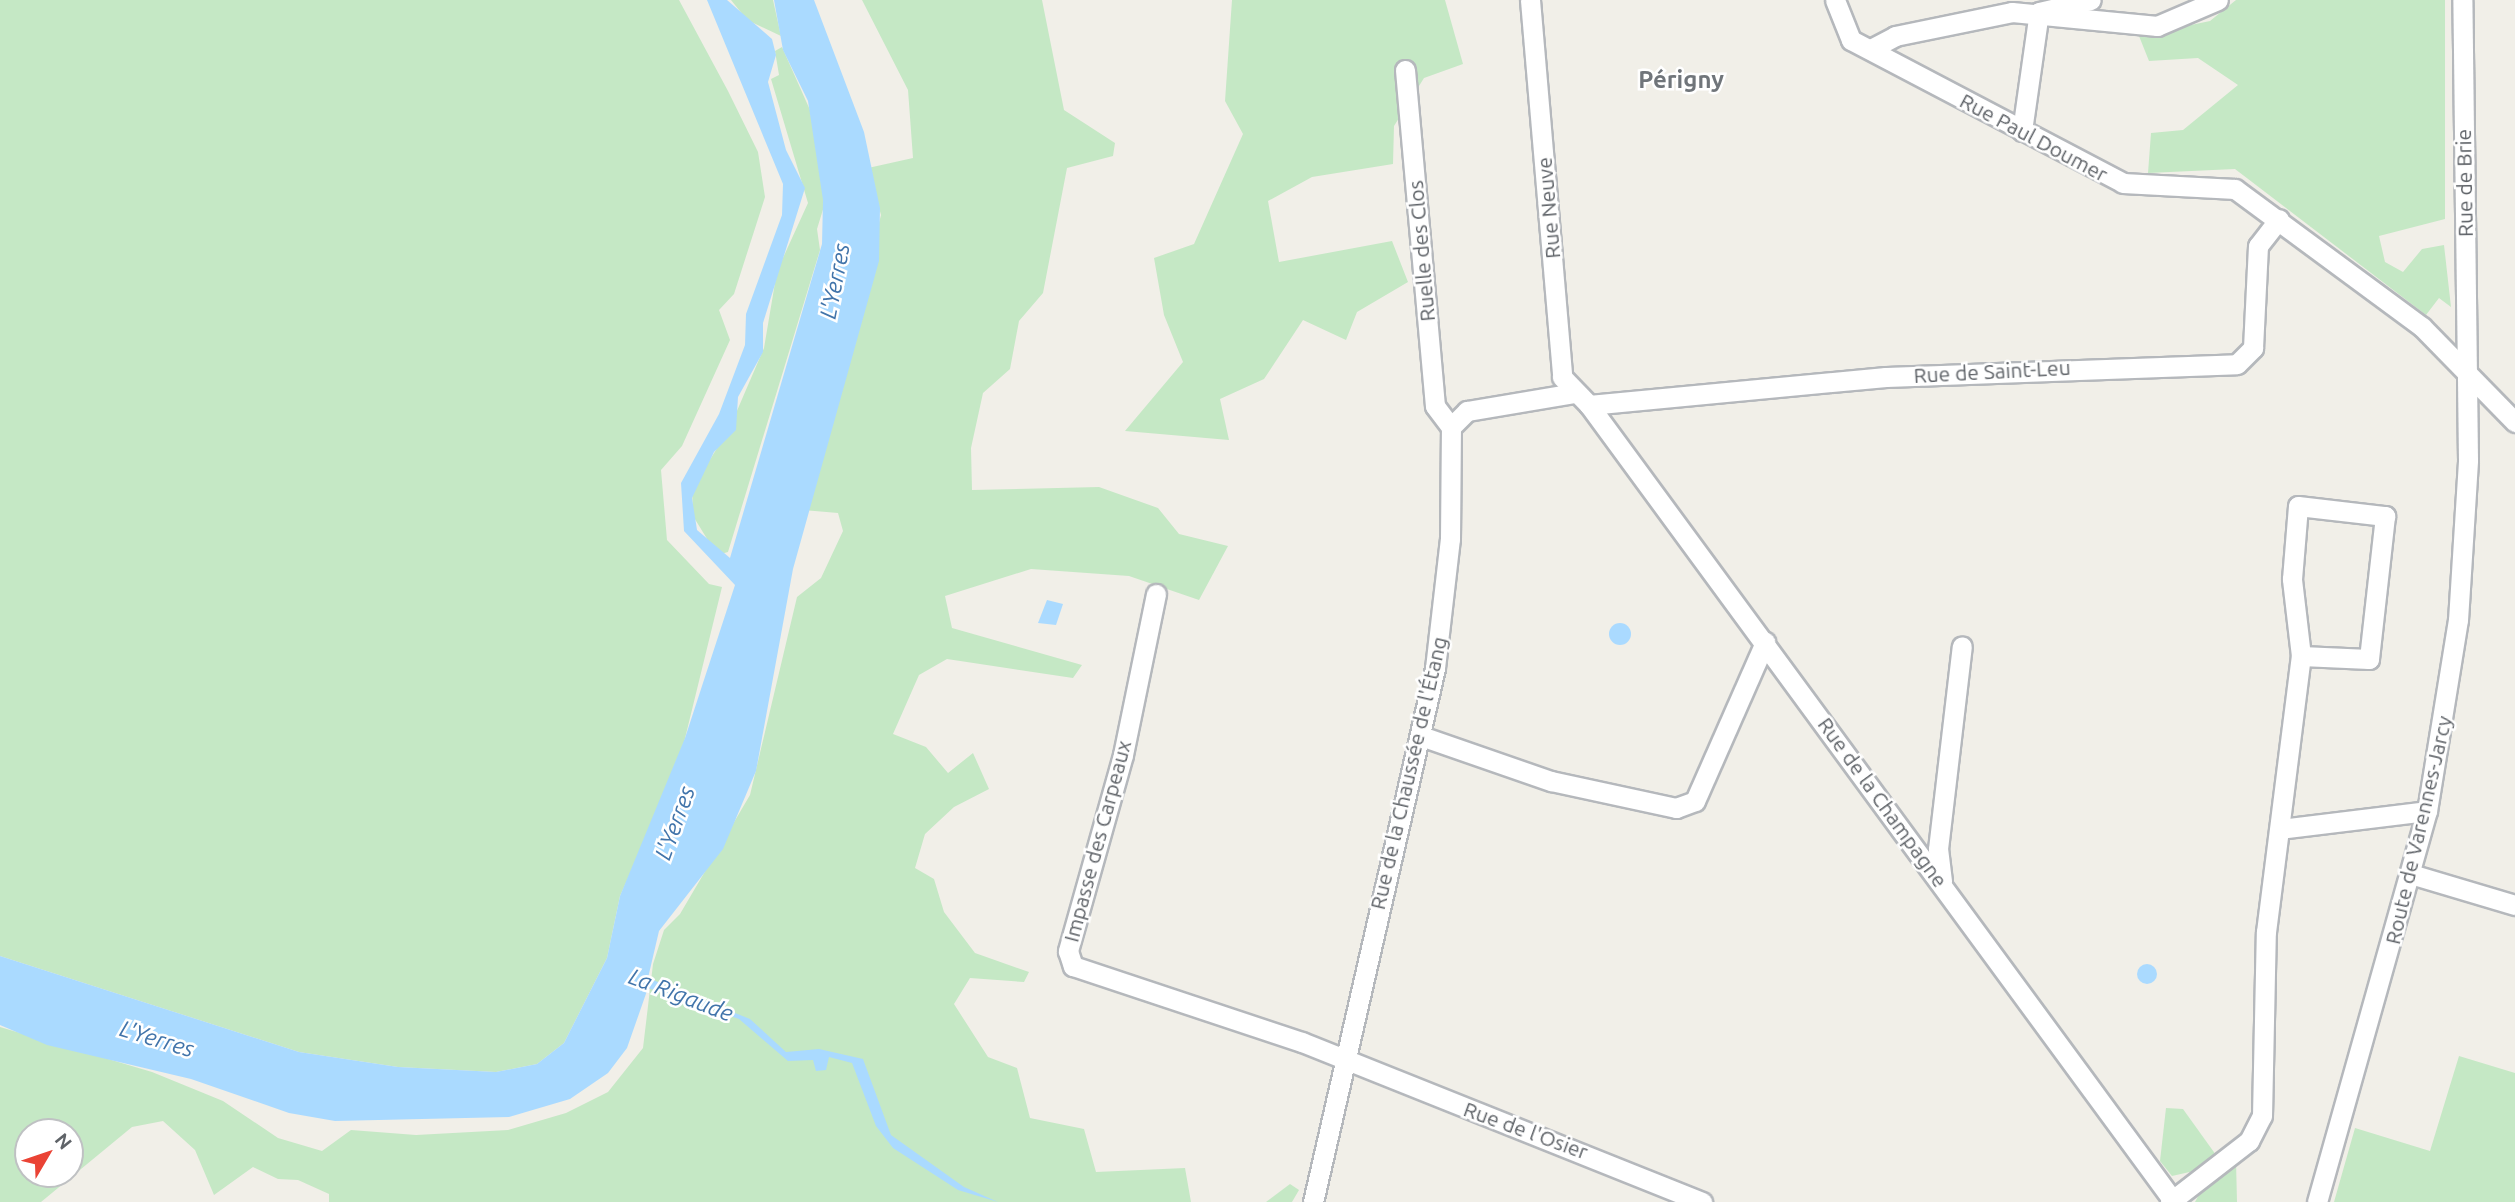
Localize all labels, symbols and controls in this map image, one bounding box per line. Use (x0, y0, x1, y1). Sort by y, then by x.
district label: Périgny (1638, 66, 1724, 94)
street label: Rue Paul Doumer (1956, 87, 2112, 187)
street label: Rue de Brie (2450, 129, 2478, 237)
street label: Rue Neuve (1531, 156, 1565, 260)
street label: Ruelle des Clos (1402, 179, 1440, 323)
water label: L'Yerres (814, 241, 856, 321)
street label: Rue de Saint-Leu (1913, 354, 2071, 388)
street label: Rue de la Chaussée de l'Étang (1364, 634, 1452, 912)
street label: Rue de la Champagne (1813, 712, 1953, 892)
street label: Route de Varennes-Jarcy (2379, 713, 2457, 947)
street label: Impasse des Carpeaux (1058, 737, 1136, 945)
water label: L'Yerres (649, 782, 701, 864)
water label: La Rigaude (625, 962, 737, 1028)
water label: L'Yerres (116, 1015, 198, 1063)
street label: Rue de l'Osier (1460, 1096, 1592, 1164)
north arrow (14, 1118, 84, 1188)
text: N (51, 1129, 77, 1153)

